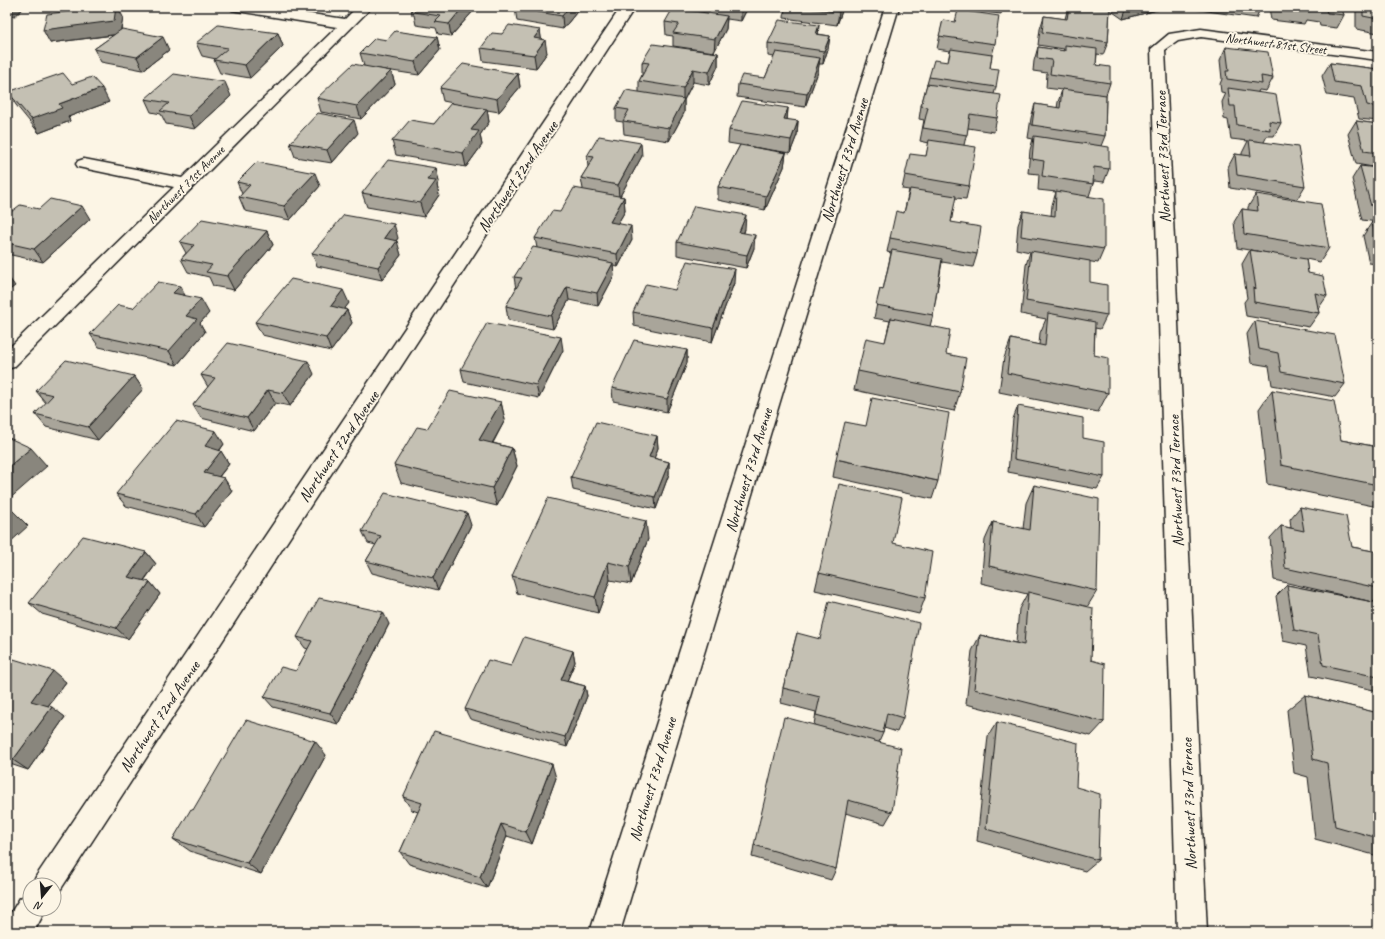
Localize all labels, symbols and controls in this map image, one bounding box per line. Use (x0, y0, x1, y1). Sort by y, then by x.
street label: Northwest 81st Street (1224, 30, 1329, 58)
street label: Northwest 73rd Terrace (1151, 89, 1175, 223)
street label: Northwest 73rd Avenue (817, 94, 874, 225)
street label: Northwest 72nd Avenue (473, 115, 564, 236)
street label: Northwest 71st Avenue (143, 142, 229, 227)
street label: Northwest 72nd Avenue (294, 385, 385, 506)
street label: Northwest 73rd Avenue (721, 404, 778, 535)
street label: Northwest 73rd Terrace (1164, 413, 1188, 547)
street label: Northwest 72nd Avenue (115, 655, 206, 776)
street label: Northwest 73rd Avenue (625, 713, 682, 844)
street label: Northwest 73rd Terrace (1177, 736, 1201, 870)
north arrow (22, 877, 62, 917)
text: N (32, 898, 44, 914)

